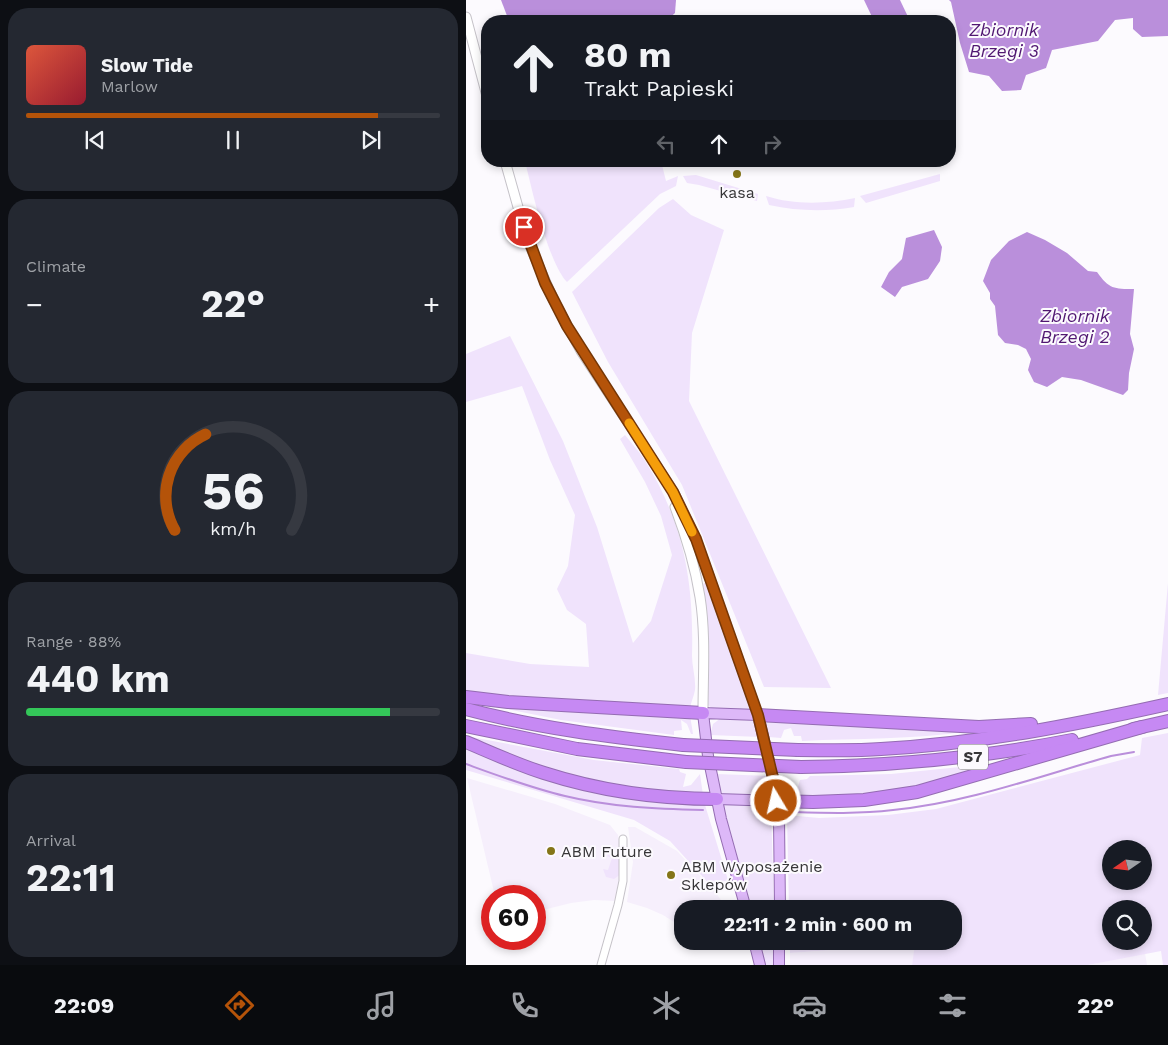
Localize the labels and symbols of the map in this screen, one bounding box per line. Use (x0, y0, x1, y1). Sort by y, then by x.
water label: Zbiornik Brzegi 3 (968, 19, 1040, 61)
marker: kasa (731, 168, 743, 180)
place label: kasa (719, 183, 755, 202)
pin (503, 206, 545, 248)
water label: Zbiornik Brzegi 2 (1039, 305, 1111, 347)
road number: S7 (958, 744, 988, 770)
position arrow (749, 774, 801, 826)
north arrow (1102, 840, 1152, 890)
place label: ABM Future (561, 842, 652, 861)
marker: ABM Future (545, 845, 557, 857)
place label: ABM Wyposażenie Sklepów (681, 857, 823, 894)
marker: ABM Wyposażenie Sklepów (665, 869, 677, 881)
speed limit sign: 60 (481, 885, 546, 950)

